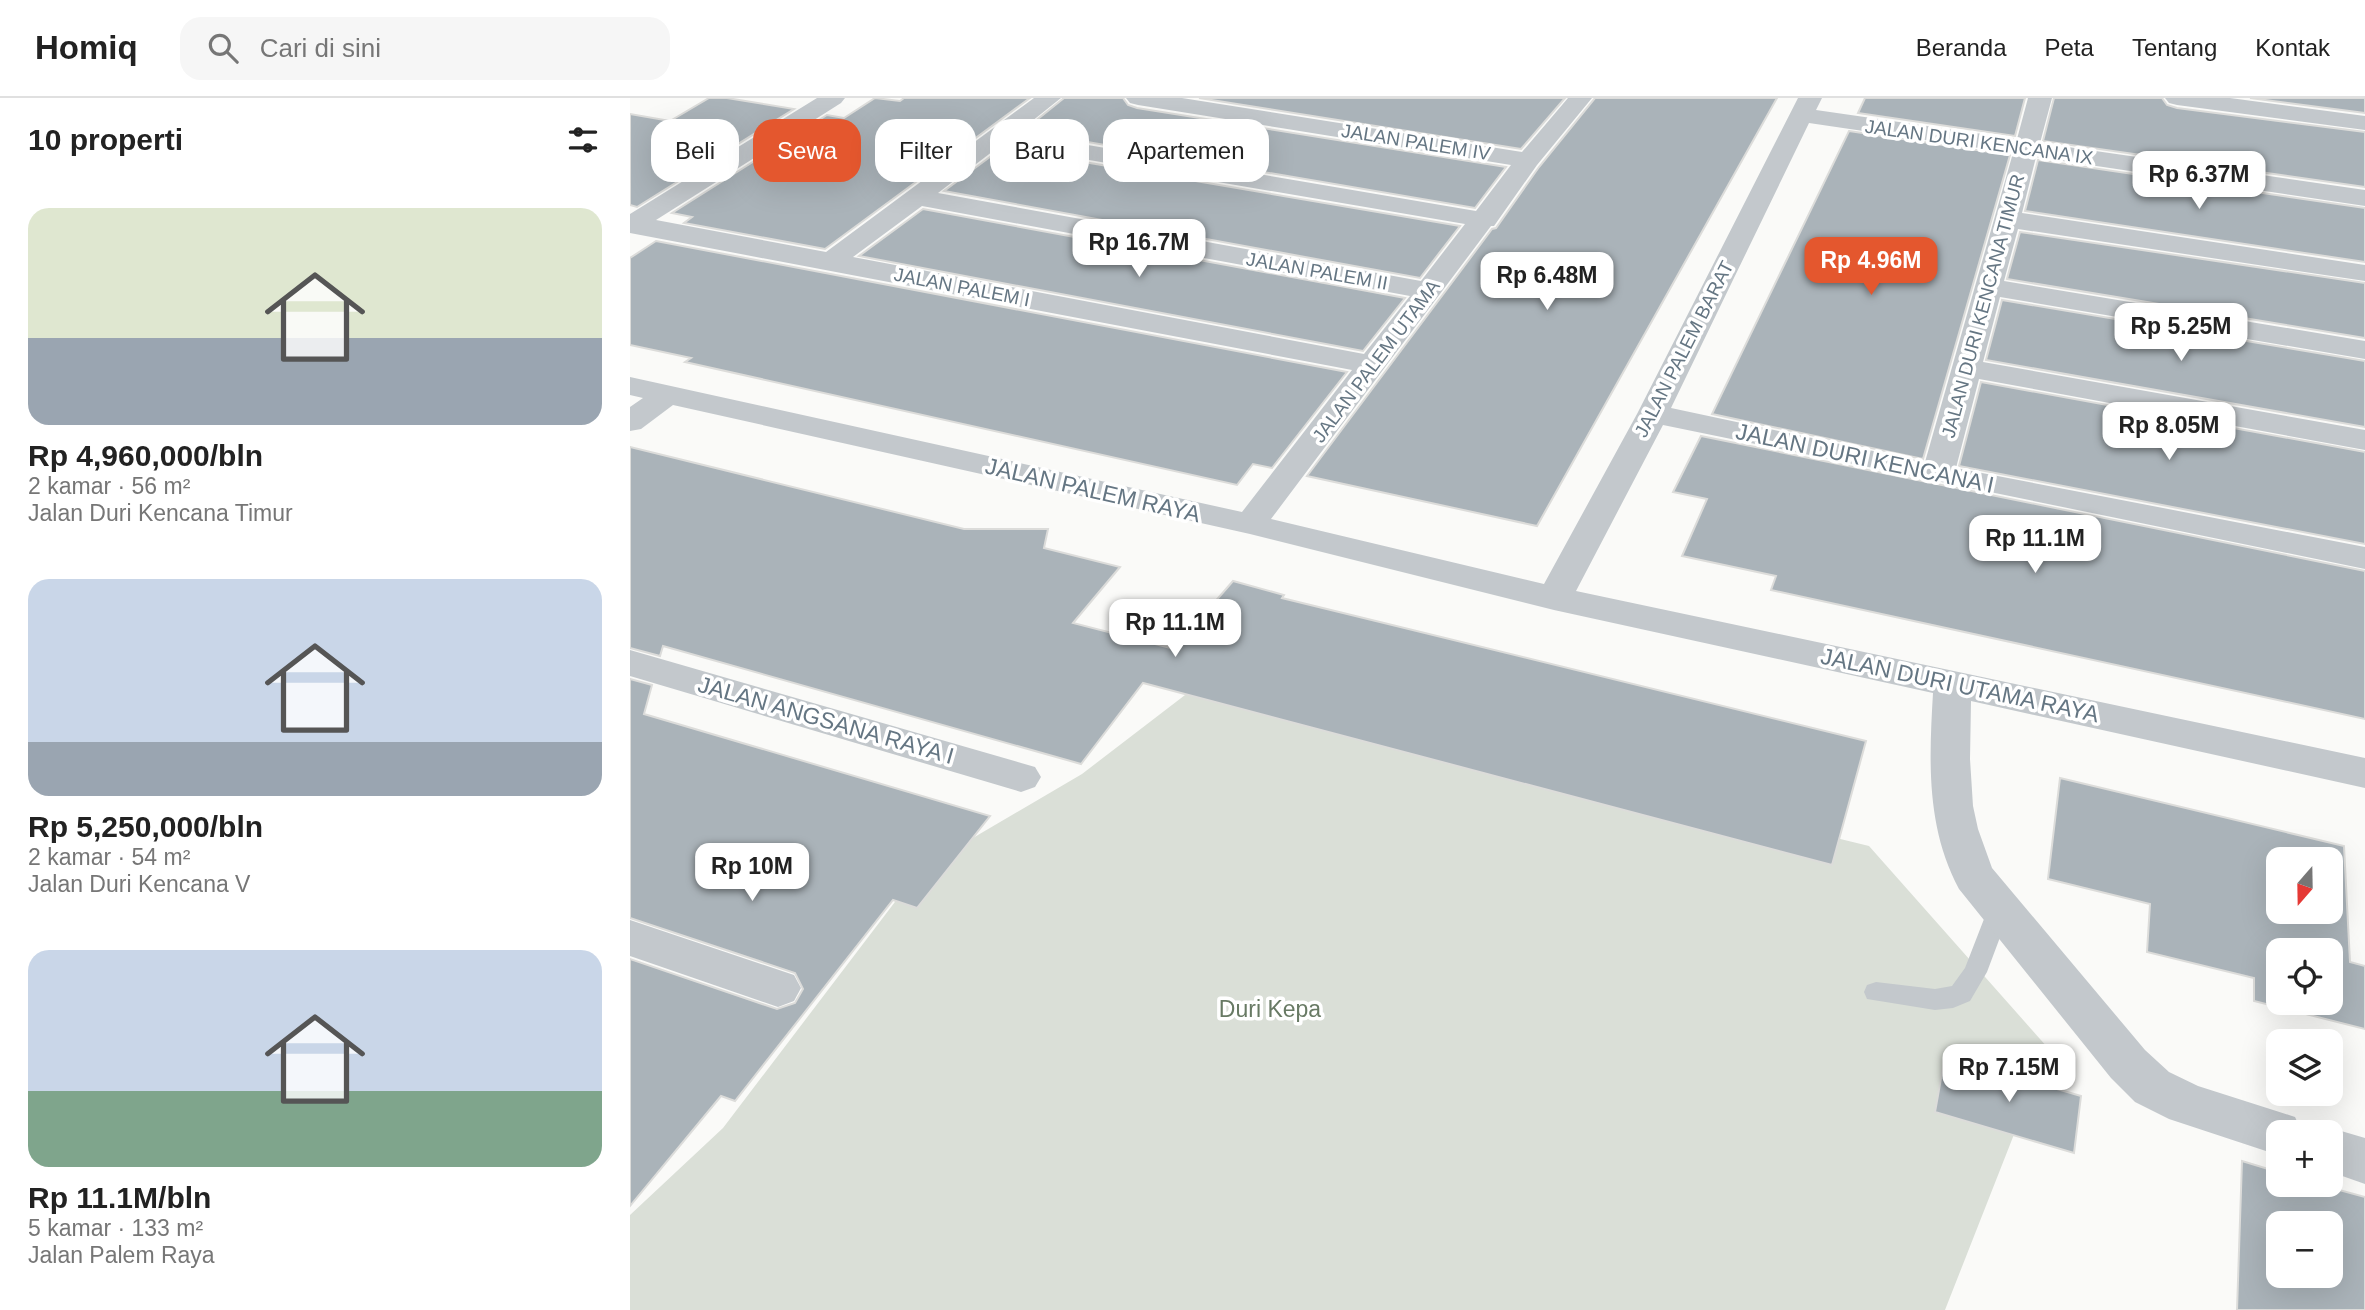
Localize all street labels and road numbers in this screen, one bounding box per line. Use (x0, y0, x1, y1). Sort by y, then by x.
street label: JALAN DURI KENCANA IX (1864, 116, 2095, 168)
street label: JALAN PALEM IV (1340, 120, 1492, 164)
street label: JALAN DURI KENCANA TIMUR (1938, 172, 2028, 440)
street label: JALAN PALEM II (1245, 248, 1389, 294)
street label: JALAN PALEM BARAT (1630, 257, 1738, 440)
street label: JALAN PALEM I (892, 264, 1032, 310)
street label: JALAN PALEM UTAMA (1308, 275, 1444, 446)
street label: JALAN DURI KENCANA I (1734, 418, 1996, 498)
street label: JALAN PALEM RAYA (983, 453, 1204, 528)
street label: JALAN DURI UTAMA RAYA (1819, 643, 2102, 727)
street label: JALAN ANGSANA RAYA I (695, 671, 957, 769)

